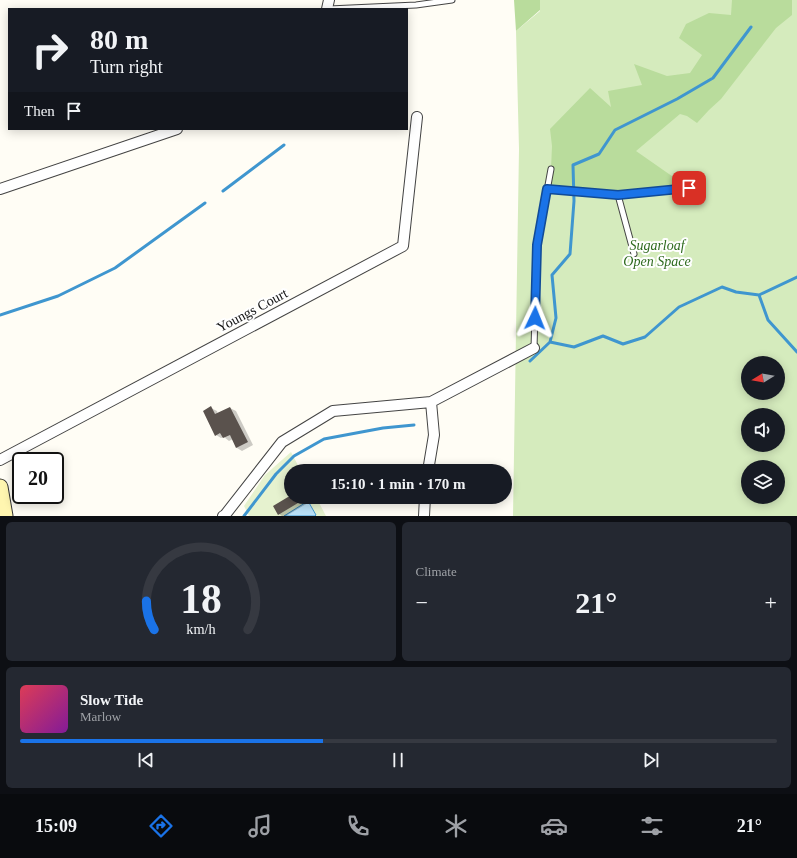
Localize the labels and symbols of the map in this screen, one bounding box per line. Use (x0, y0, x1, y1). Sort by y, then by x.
pin (672, 171, 706, 205)
park label: Sugarloaf Open Space (623, 238, 691, 269)
street label: Youngs Court (214, 286, 290, 335)
position arrow (514, 297, 556, 339)
north arrow (741, 356, 785, 400)
speed limit sign: 20 (12, 452, 64, 504)

